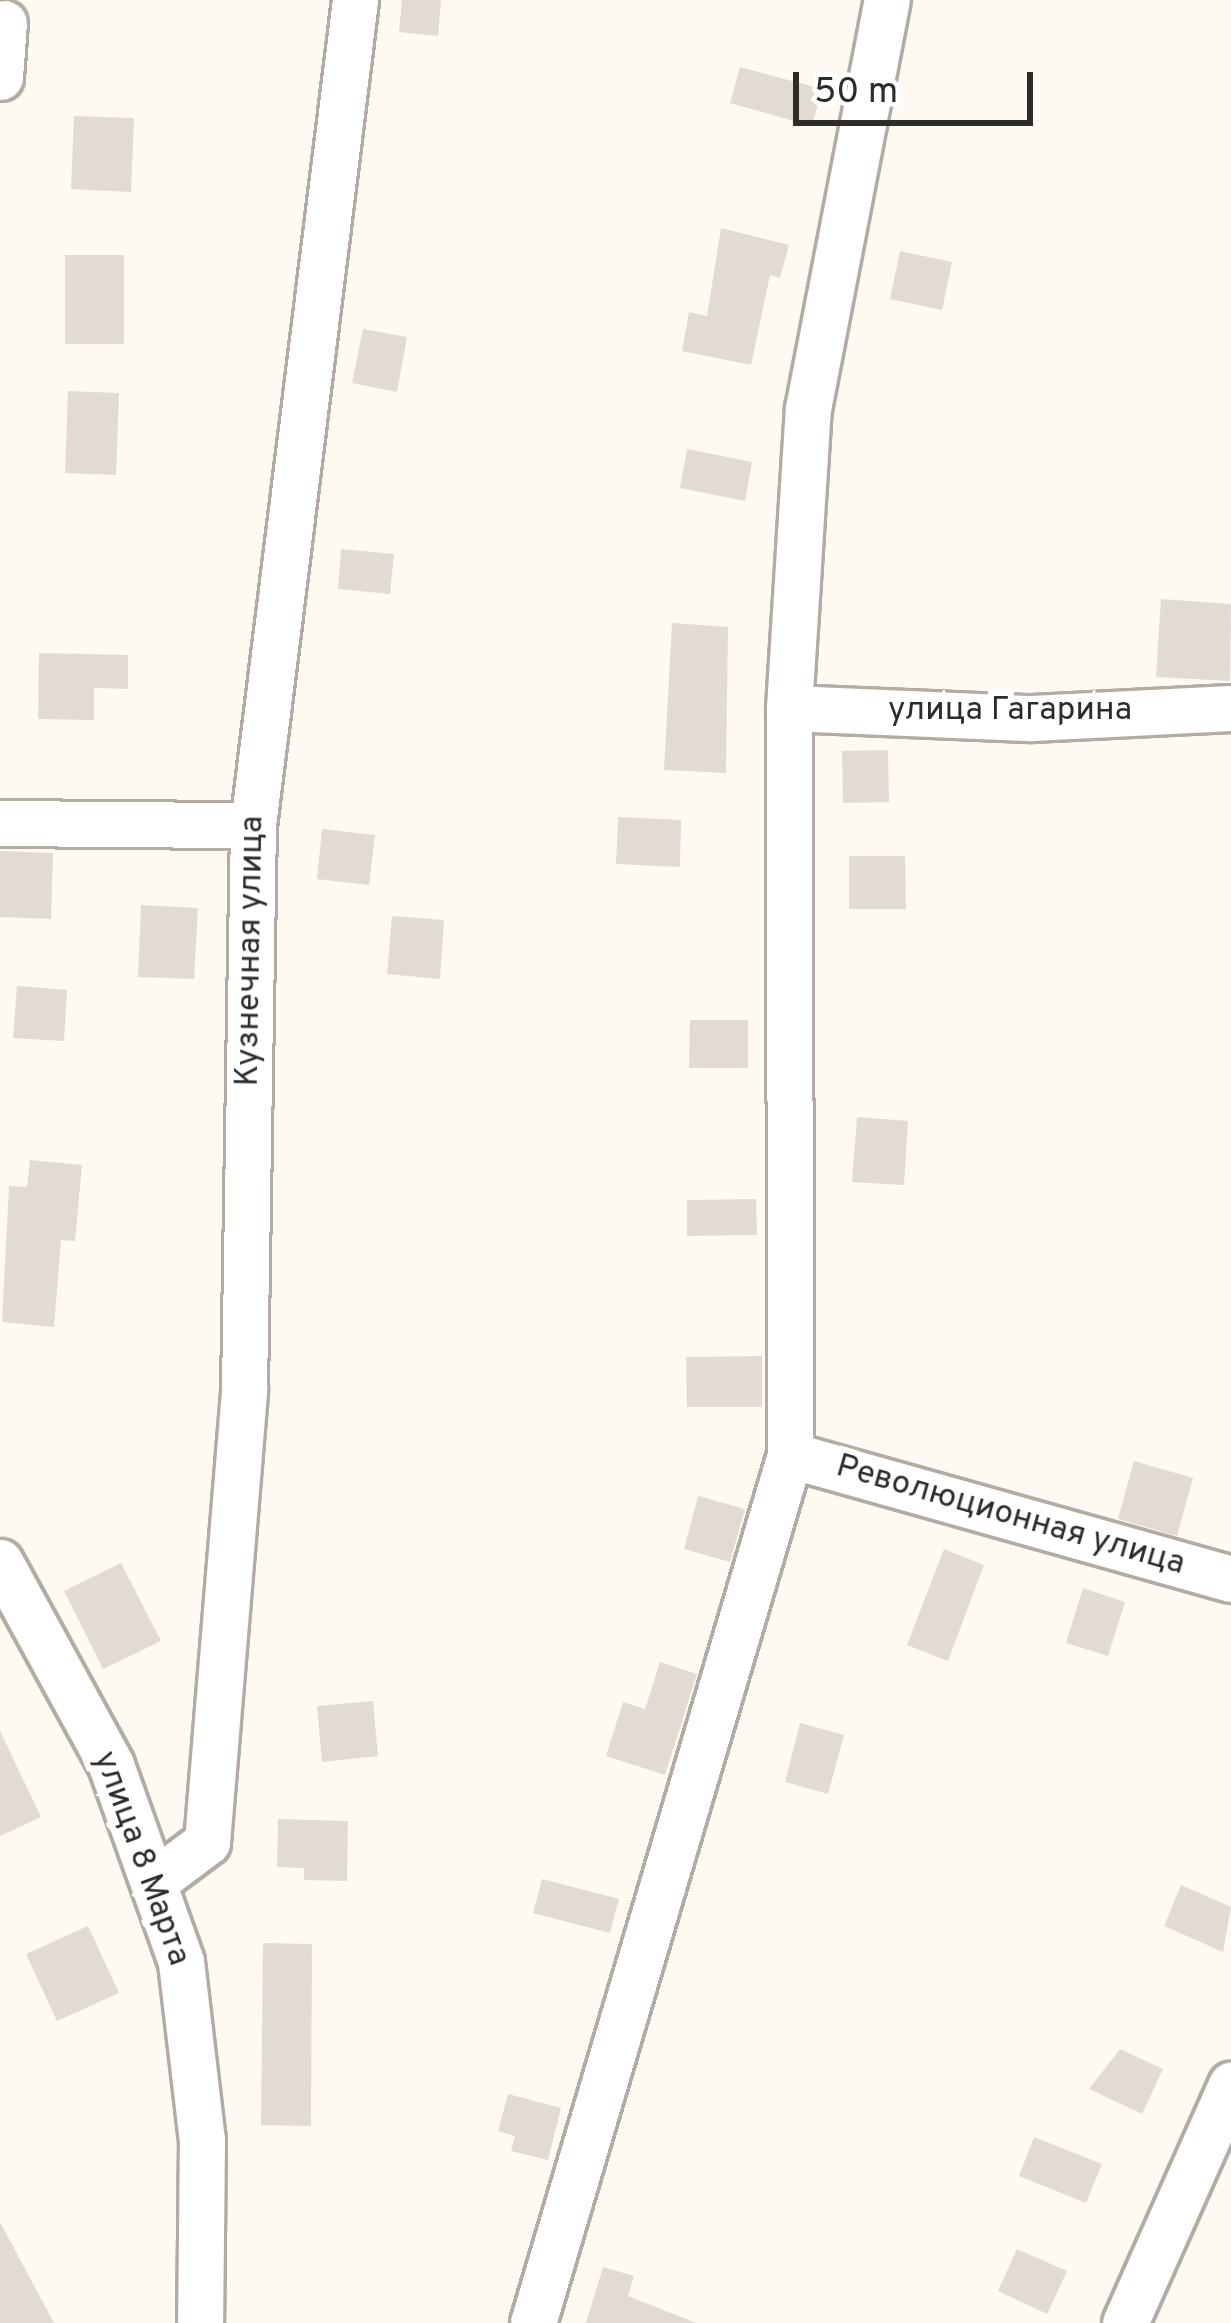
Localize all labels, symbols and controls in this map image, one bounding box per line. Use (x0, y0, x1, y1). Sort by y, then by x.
scale bar (799, 48, 1039, 122)
text: 50 m (814, 70, 898, 116)
street label: улица Гагарина (888, 692, 1132, 732)
street label: Кузнечная улица (230, 815, 274, 1087)
street label: Революционная улица (831, 1448, 1189, 1586)
street label: улица 8 Марта (83, 1746, 197, 1972)

